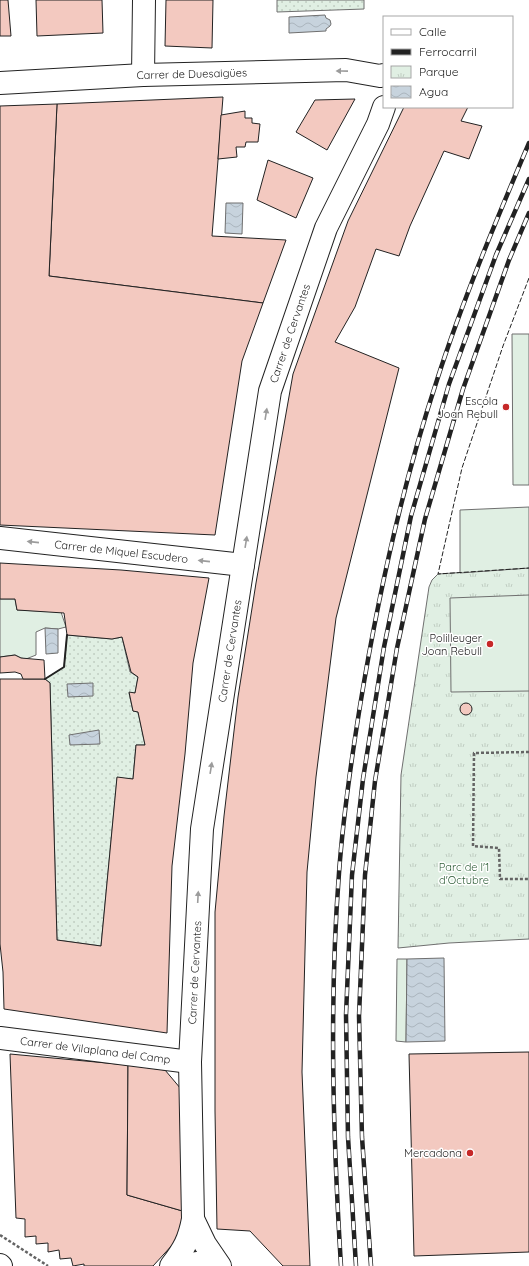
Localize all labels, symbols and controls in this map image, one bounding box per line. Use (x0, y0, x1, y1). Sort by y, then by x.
legend (383, 16, 513, 108)
text: Calle (419, 24, 447, 39)
text: Ferrocarril (419, 44, 477, 59)
text: Parque (419, 64, 459, 79)
street label: Carrer de Duesaigües (136, 65, 247, 82)
one-way arrow (335, 68, 348, 74)
text: Agua (419, 84, 448, 99)
street label: Carrer de Cervantes (266, 282, 313, 385)
place label: Escola Joan Rebull (438, 394, 498, 421)
marker: Escola Joan Rebull (501, 402, 511, 412)
one-way arrow (263, 408, 269, 420)
one-way arrow (243, 536, 249, 548)
street label: Carrer de Miquel Escudero (54, 537, 189, 566)
one-way arrow (27, 539, 39, 545)
one-way arrow (198, 558, 210, 564)
street label: Carrer de Cervantes (215, 599, 245, 703)
place label: Polilleuger Joan Rebull (422, 631, 483, 658)
marker: Polilleuger Joan Rebull (485, 639, 495, 649)
one-way arrow (208, 762, 214, 774)
park label: Parc de l'1 d'Octubre (439, 860, 489, 887)
one-way arrow (195, 891, 202, 903)
street label: Carrer de Cervantes (185, 921, 204, 1025)
street label: Carrer de Vilaplana del Camp (19, 1034, 172, 1066)
place label: Mercadona (404, 1146, 462, 1160)
marker: Mercadona (465, 1148, 475, 1158)

